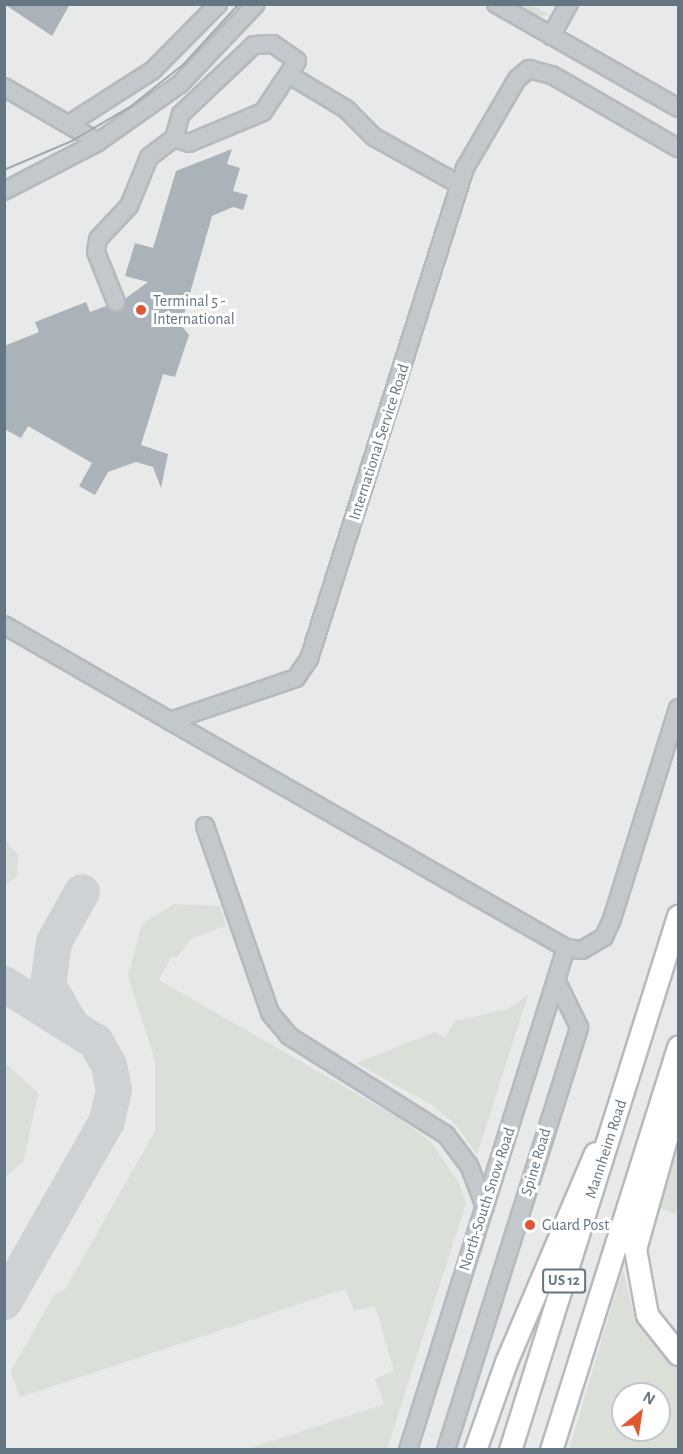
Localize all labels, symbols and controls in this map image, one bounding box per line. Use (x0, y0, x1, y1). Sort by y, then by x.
place label: Terminal 5 - International (153, 291, 235, 329)
marker: Terminal 5 - International (134, 303, 148, 317)
street label: International Service Road (345, 362, 413, 522)
street label: Mannheim Road (581, 1097, 631, 1201)
street label: North-South Snow Road (455, 1125, 519, 1273)
street label: Spine Road (517, 1126, 555, 1198)
place label: Guard Post (542, 1215, 609, 1235)
marker: Guard Post (523, 1218, 537, 1232)
road number: US 12 (542, 1269, 586, 1293)
north arrow (611, 1382, 671, 1442)
text: N (640, 1388, 658, 1408)

